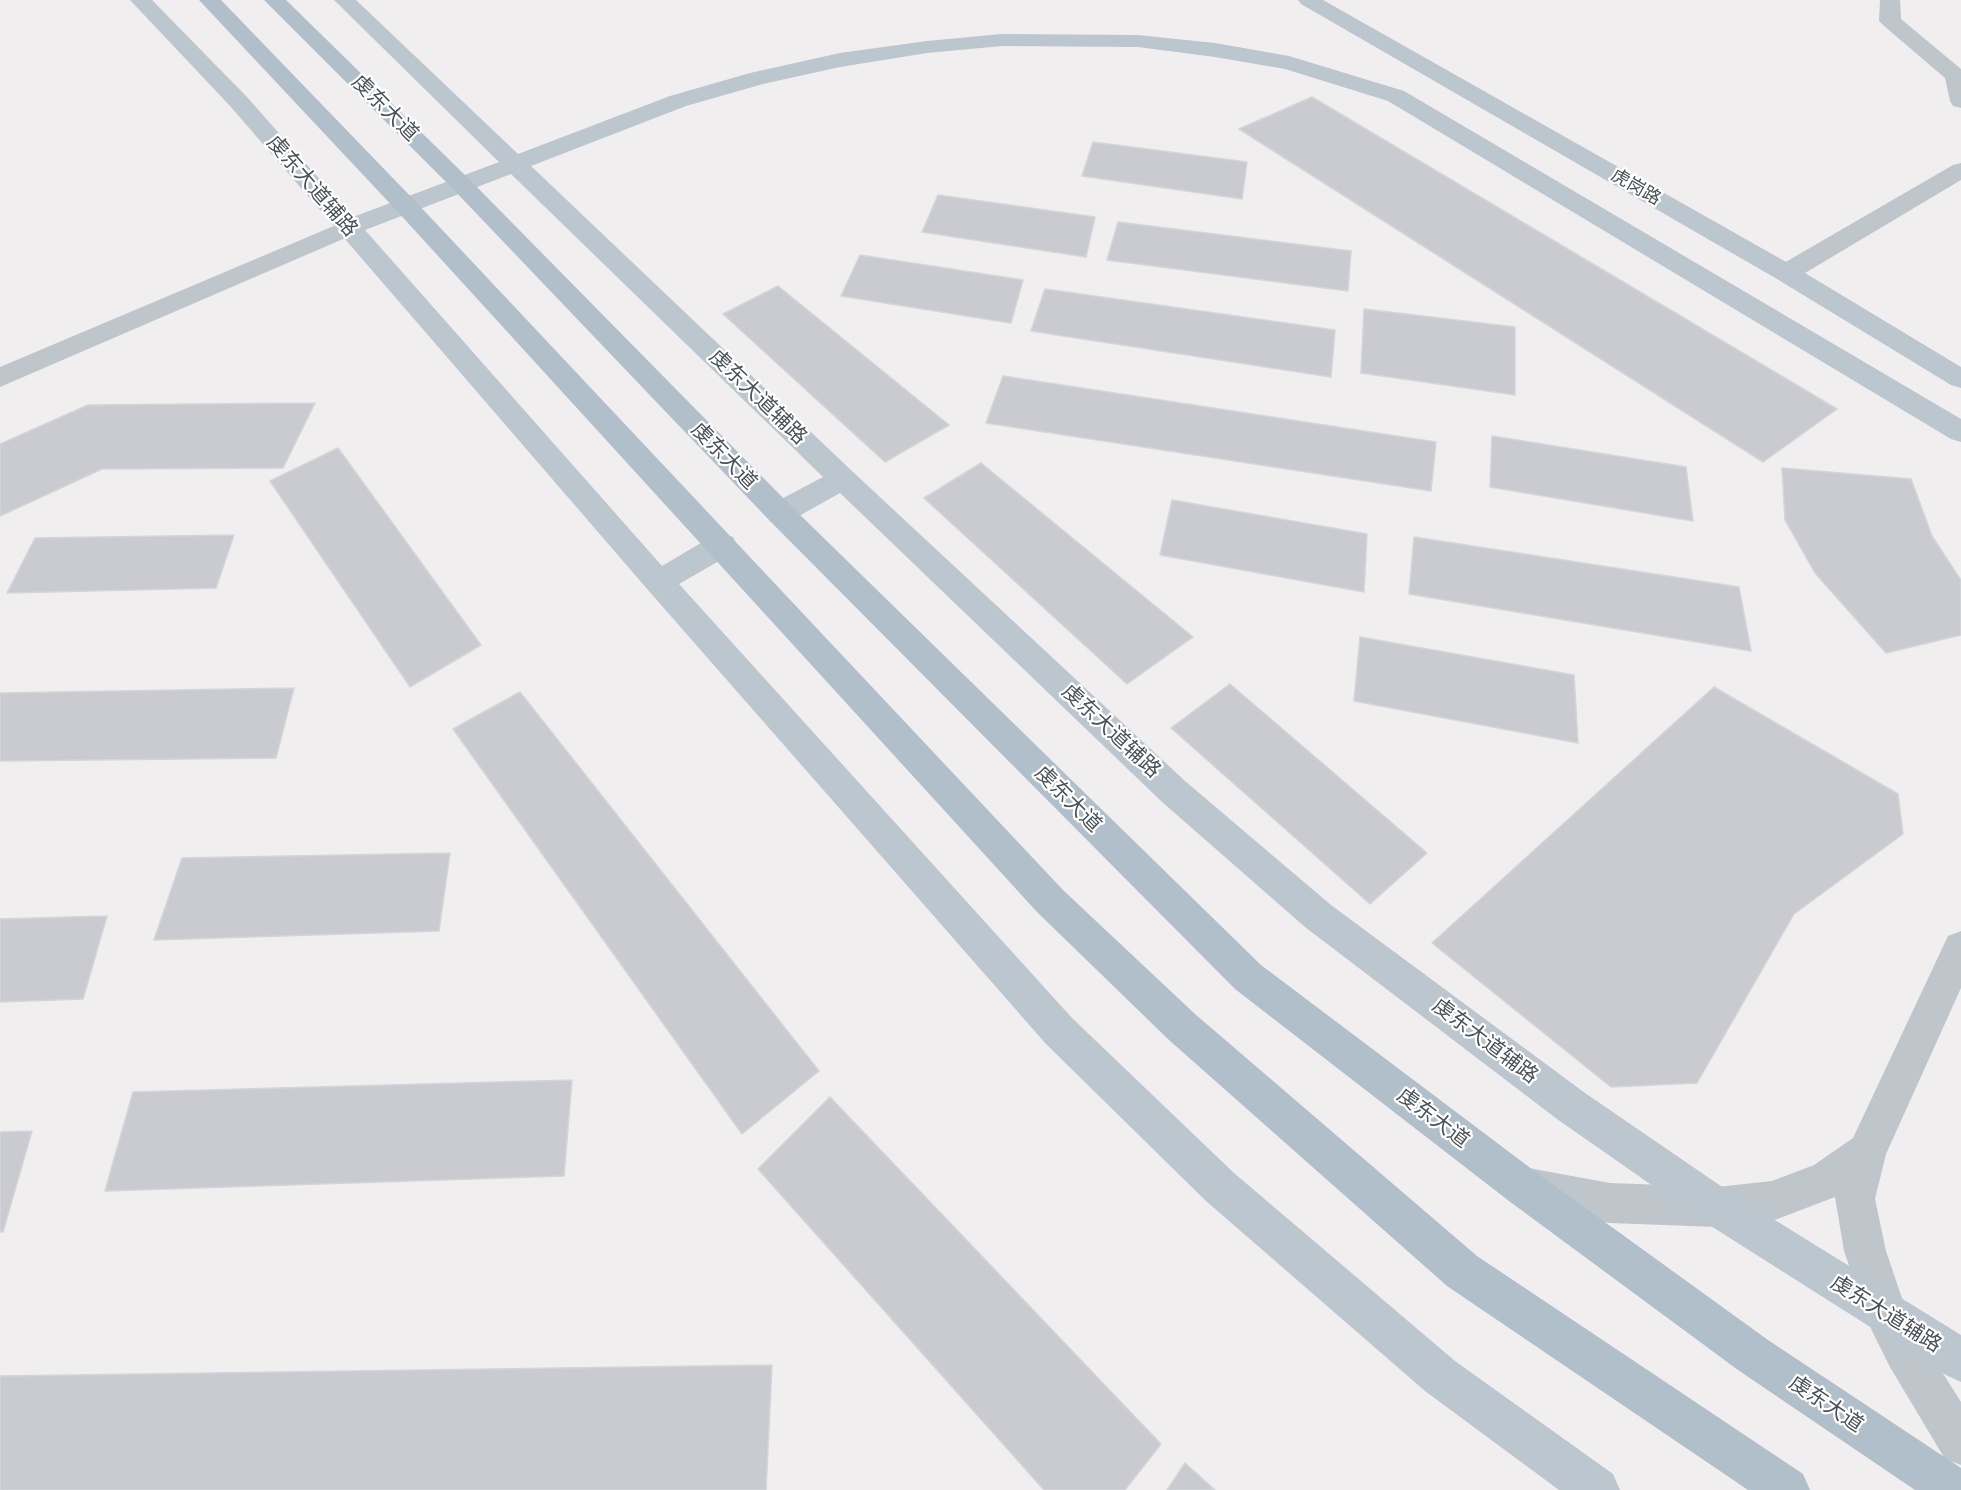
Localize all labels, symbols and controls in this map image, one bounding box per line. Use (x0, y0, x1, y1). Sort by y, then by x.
street label: 虔东大道 (346, 69, 424, 147)
street label: 虔东大道辅路 (261, 130, 363, 242)
street label: 虎岗路 (1607, 164, 1665, 210)
street label: 虔东大道辅路 (704, 344, 812, 450)
street label: 虔东大道 (686, 417, 762, 495)
street label: 虔东大道辅路 (1056, 679, 1166, 783)
street label: 虔东大道 (1029, 760, 1107, 838)
street label: 虔东大道辅路 (1427, 993, 1543, 1089)
street label: 虔东大道 (1392, 1083, 1474, 1153)
street label: 虔东大道辅路 (1826, 1270, 1946, 1358)
street label: 虔东大道 (1784, 1370, 1868, 1438)

